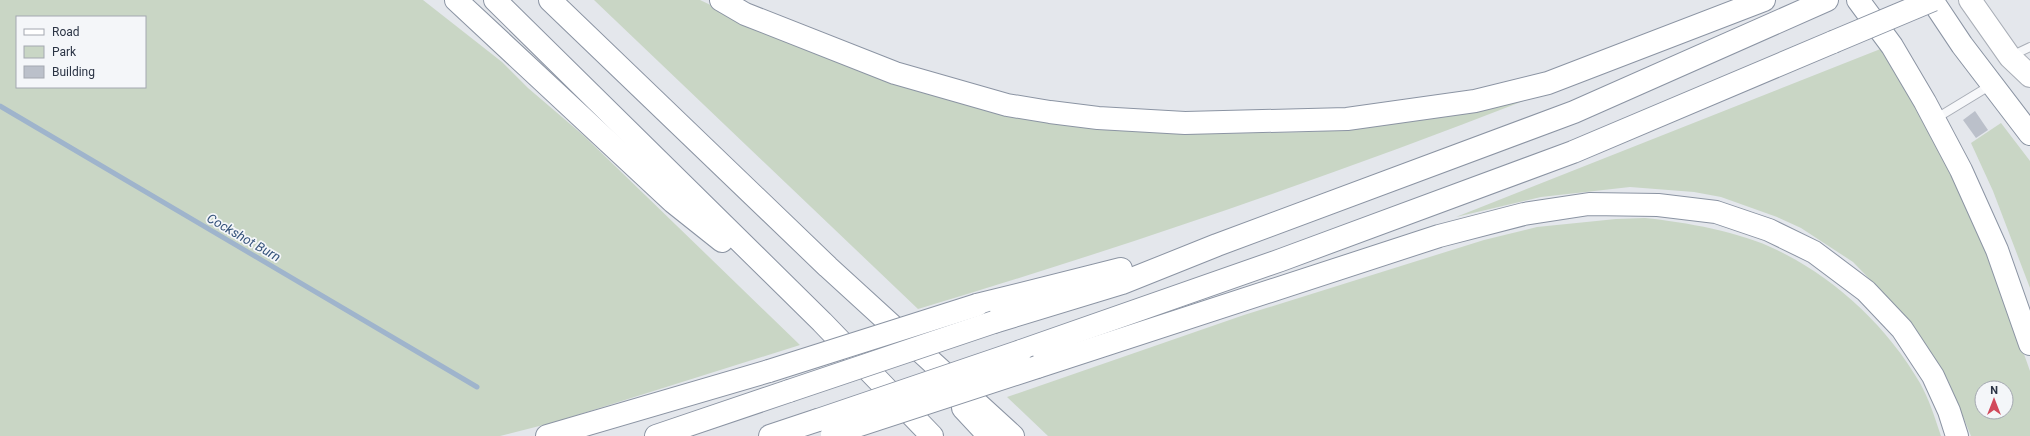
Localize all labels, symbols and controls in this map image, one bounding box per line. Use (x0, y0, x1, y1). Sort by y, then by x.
legend (16, 16, 146, 88)
text: Road (52, 25, 80, 39)
text: Park (52, 45, 77, 59)
text: Building (52, 65, 95, 79)
water label: Cockshot Burn (204, 210, 283, 265)
north arrow (1974, 380, 2014, 420)
text: N (1990, 384, 1998, 397)

